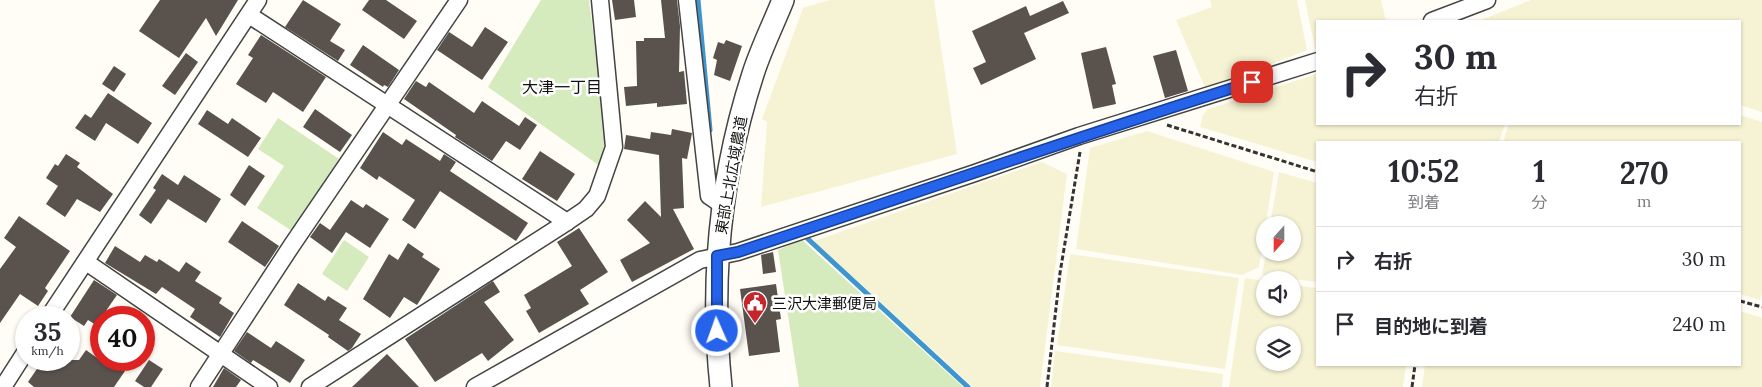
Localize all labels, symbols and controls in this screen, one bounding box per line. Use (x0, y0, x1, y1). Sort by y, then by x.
text: 30 m (1414, 34, 1497, 79)
icon: right (1331, 40, 1396, 105)
pin (1231, 61, 1273, 103)
icon: arrive (1238, 68, 1266, 96)
district label: 大津一丁目 (522, 77, 602, 97)
text: 右折 (1414, 82, 1458, 110)
street label: 東部上北広域農道 (711, 114, 751, 236)
text: 10:52 (1388, 152, 1459, 190)
text: 1 (1533, 152, 1545, 190)
text: 270 (1620, 154, 1669, 192)
text: m (1637, 191, 1651, 211)
text: 到着 (1408, 192, 1440, 212)
text: 分 (1531, 192, 1547, 212)
north arrow (1256, 216, 1301, 261)
map controls (1256, 216, 1301, 371)
icon: right (1331, 245, 1359, 273)
text: 30 m (1682, 247, 1726, 271)
text: 右折 (1374, 249, 1412, 273)
button: sound (1256, 271, 1301, 316)
public building icon: 三沢大津郵便局 (742, 290, 768, 324)
place label: 三沢大津郵便局 (772, 294, 877, 313)
position arrow (690, 304, 742, 356)
speed limit sign: 40 (90, 306, 155, 371)
icon: arrive (1331, 310, 1359, 338)
text: 240 m (1672, 312, 1726, 336)
text: 目的地に到着 (1374, 314, 1488, 338)
text: 35 (34, 316, 61, 348)
button: layers (1256, 326, 1301, 371)
text: km/h (31, 343, 64, 358)

